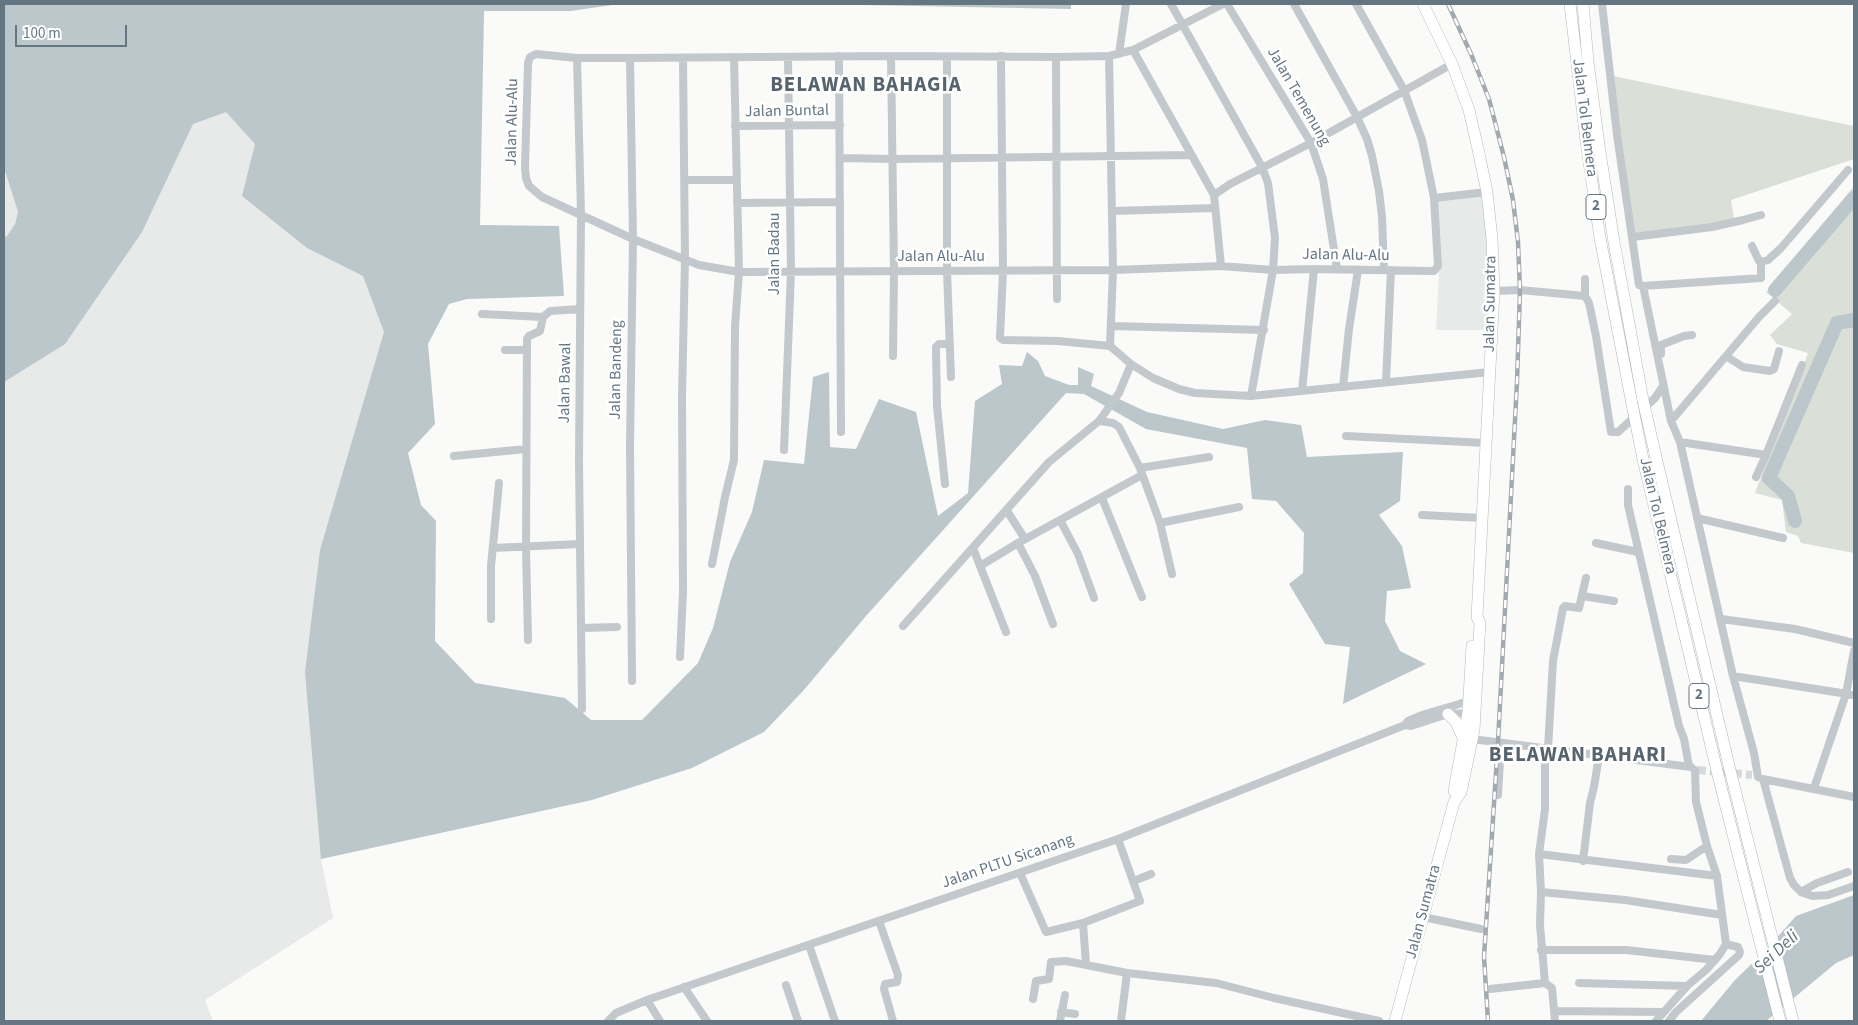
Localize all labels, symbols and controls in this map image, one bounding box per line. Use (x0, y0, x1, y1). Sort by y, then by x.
scale bar (18, 15, 130, 47)
text: 100 m (23, 23, 61, 44)
street label: Jalan Temenung (1262, 44, 1334, 150)
street label: Jalan Tol Belmera (1567, 58, 1601, 178)
district label: BELAWAN BAHAGIA (768, 73, 964, 99)
street label: Jalan Alu-Alu (503, 78, 523, 166)
street label: Jalan Buntal (745, 102, 829, 122)
road number: 2 (1586, 194, 1606, 220)
street label: Jalan Badau (765, 213, 785, 295)
street label: Jalan Alu-Alu (1302, 246, 1390, 266)
street label: Jalan Alu-Alu (897, 247, 985, 267)
street label: Jalan Sumatra (1481, 255, 1501, 353)
street label: Jalan Bandeng (607, 320, 627, 420)
street label: Jalan Bawal (556, 342, 576, 424)
street label: Jalan Tol Belmera (1634, 456, 1680, 576)
road number: 2 (1689, 684, 1709, 708)
district label: BELAWAN BAHARI (1487, 743, 1669, 769)
street label: Jalan PLTU Sicanang (940, 830, 1076, 894)
street label: Jalan Sumatra (1402, 863, 1446, 961)
water label: Sei Deli (1750, 927, 1804, 979)

